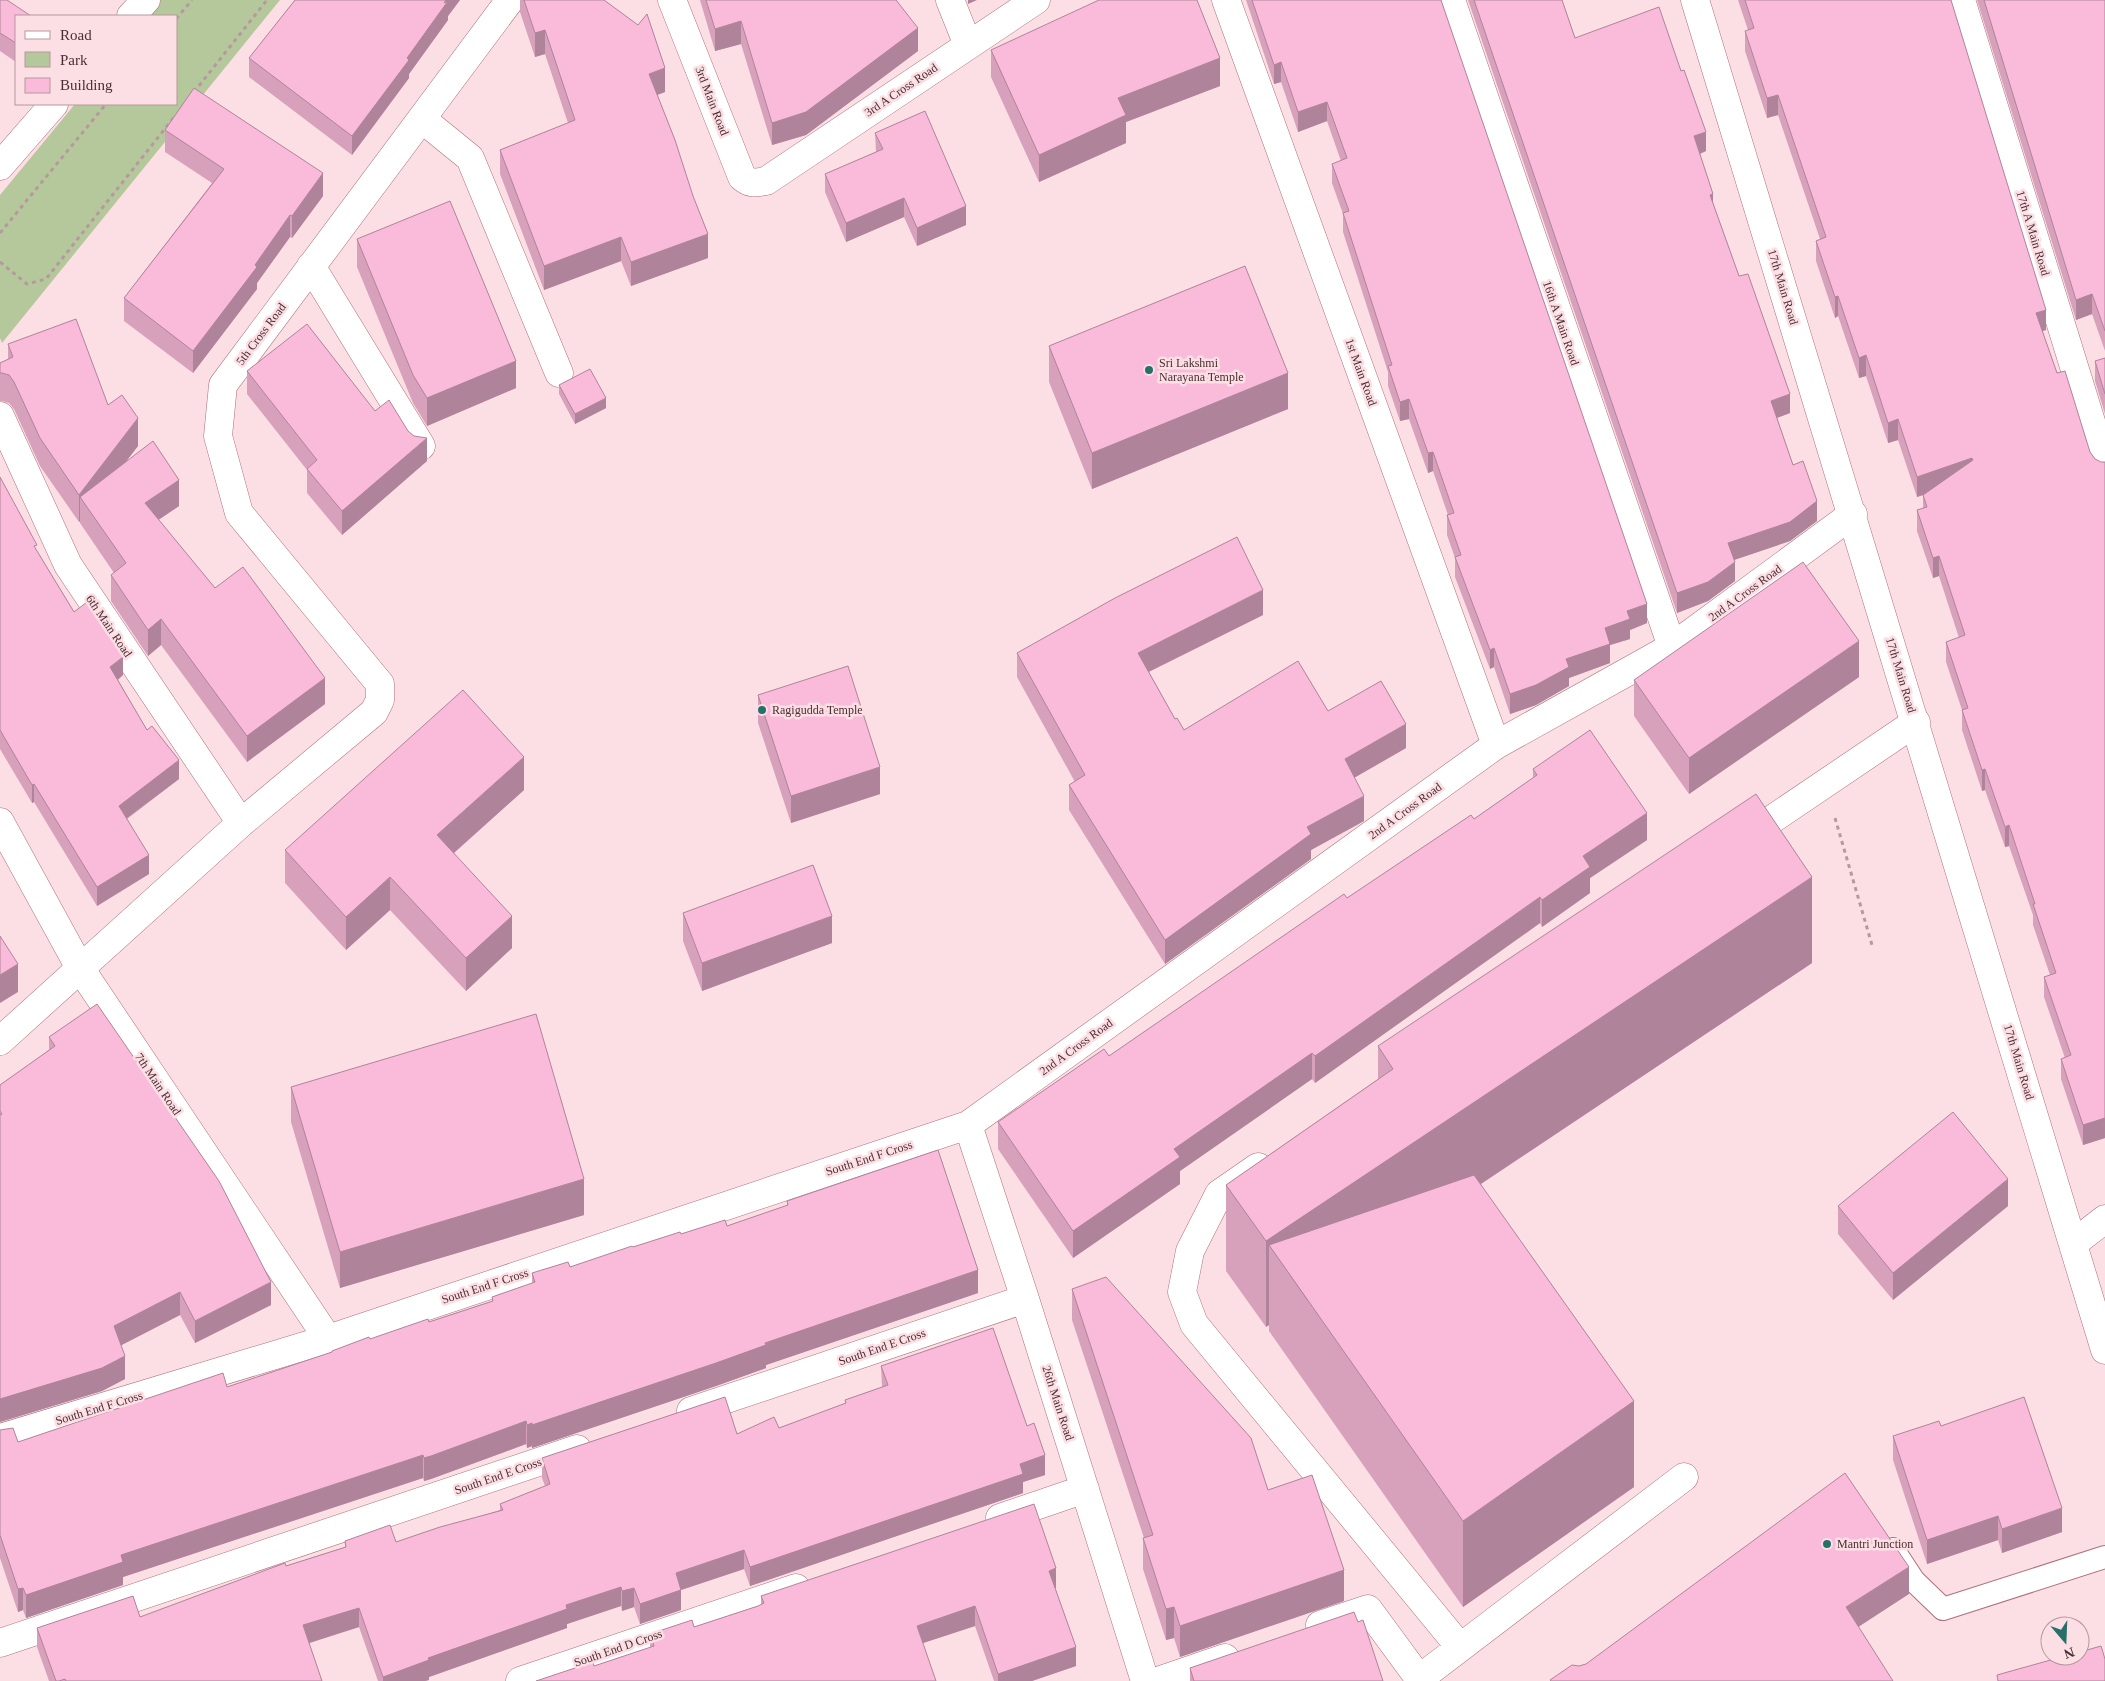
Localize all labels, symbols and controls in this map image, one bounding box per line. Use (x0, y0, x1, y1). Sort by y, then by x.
legend (15, 15, 178, 105)
text: Road (60, 27, 92, 43)
text: Park (60, 52, 88, 68)
street label: 3rd A Cross Road (862, 60, 940, 120)
street label: 3rd Main Road (692, 65, 732, 137)
text: Building (60, 77, 113, 93)
street label: 17th A Main Road (2013, 189, 2053, 277)
street label: 17th Main Road (1765, 248, 1801, 326)
street label: 16th A Main Road (1540, 279, 1582, 367)
street label: 5th Cross Road (233, 300, 289, 368)
street label: 1st Main Road (1342, 336, 1380, 408)
place label: Sri Lakshmi Narayana Temple (1159, 356, 1244, 384)
marker: Sri Lakshmi Narayana Temple (1143, 364, 1155, 376)
street label: 2nd A Cross Road (1706, 562, 1784, 624)
street label: 6th Main Road (83, 592, 135, 660)
street label: 17th Main Road (1883, 636, 1919, 714)
place label: Ragigudda Temple (772, 703, 863, 717)
marker: Ragigudda Temple (756, 704, 768, 716)
street label: 2nd A Cross Road (1366, 780, 1444, 842)
street label: 2nd A Cross Road (1037, 1016, 1115, 1078)
street label: 17th Main Road (2001, 1023, 2037, 1101)
street label: 7th Main Road (132, 1050, 184, 1118)
street label: South End F Cross (824, 1137, 914, 1179)
street label: South End F Cross (440, 1265, 530, 1307)
street label: South End E Cross (837, 1325, 928, 1368)
street label: 26th Main Road (1039, 1364, 1077, 1442)
street label: South End F Cross (54, 1388, 145, 1428)
street label: South End E Cross (453, 1454, 544, 1497)
place label: Mantri Junction (1837, 1537, 1913, 1551)
marker: Mantri Junction (1821, 1538, 1833, 1550)
north arrow (2040, 1616, 2090, 1666)
street label: South End D Cross (572, 1626, 664, 1670)
text: N (2062, 1644, 2076, 1662)

